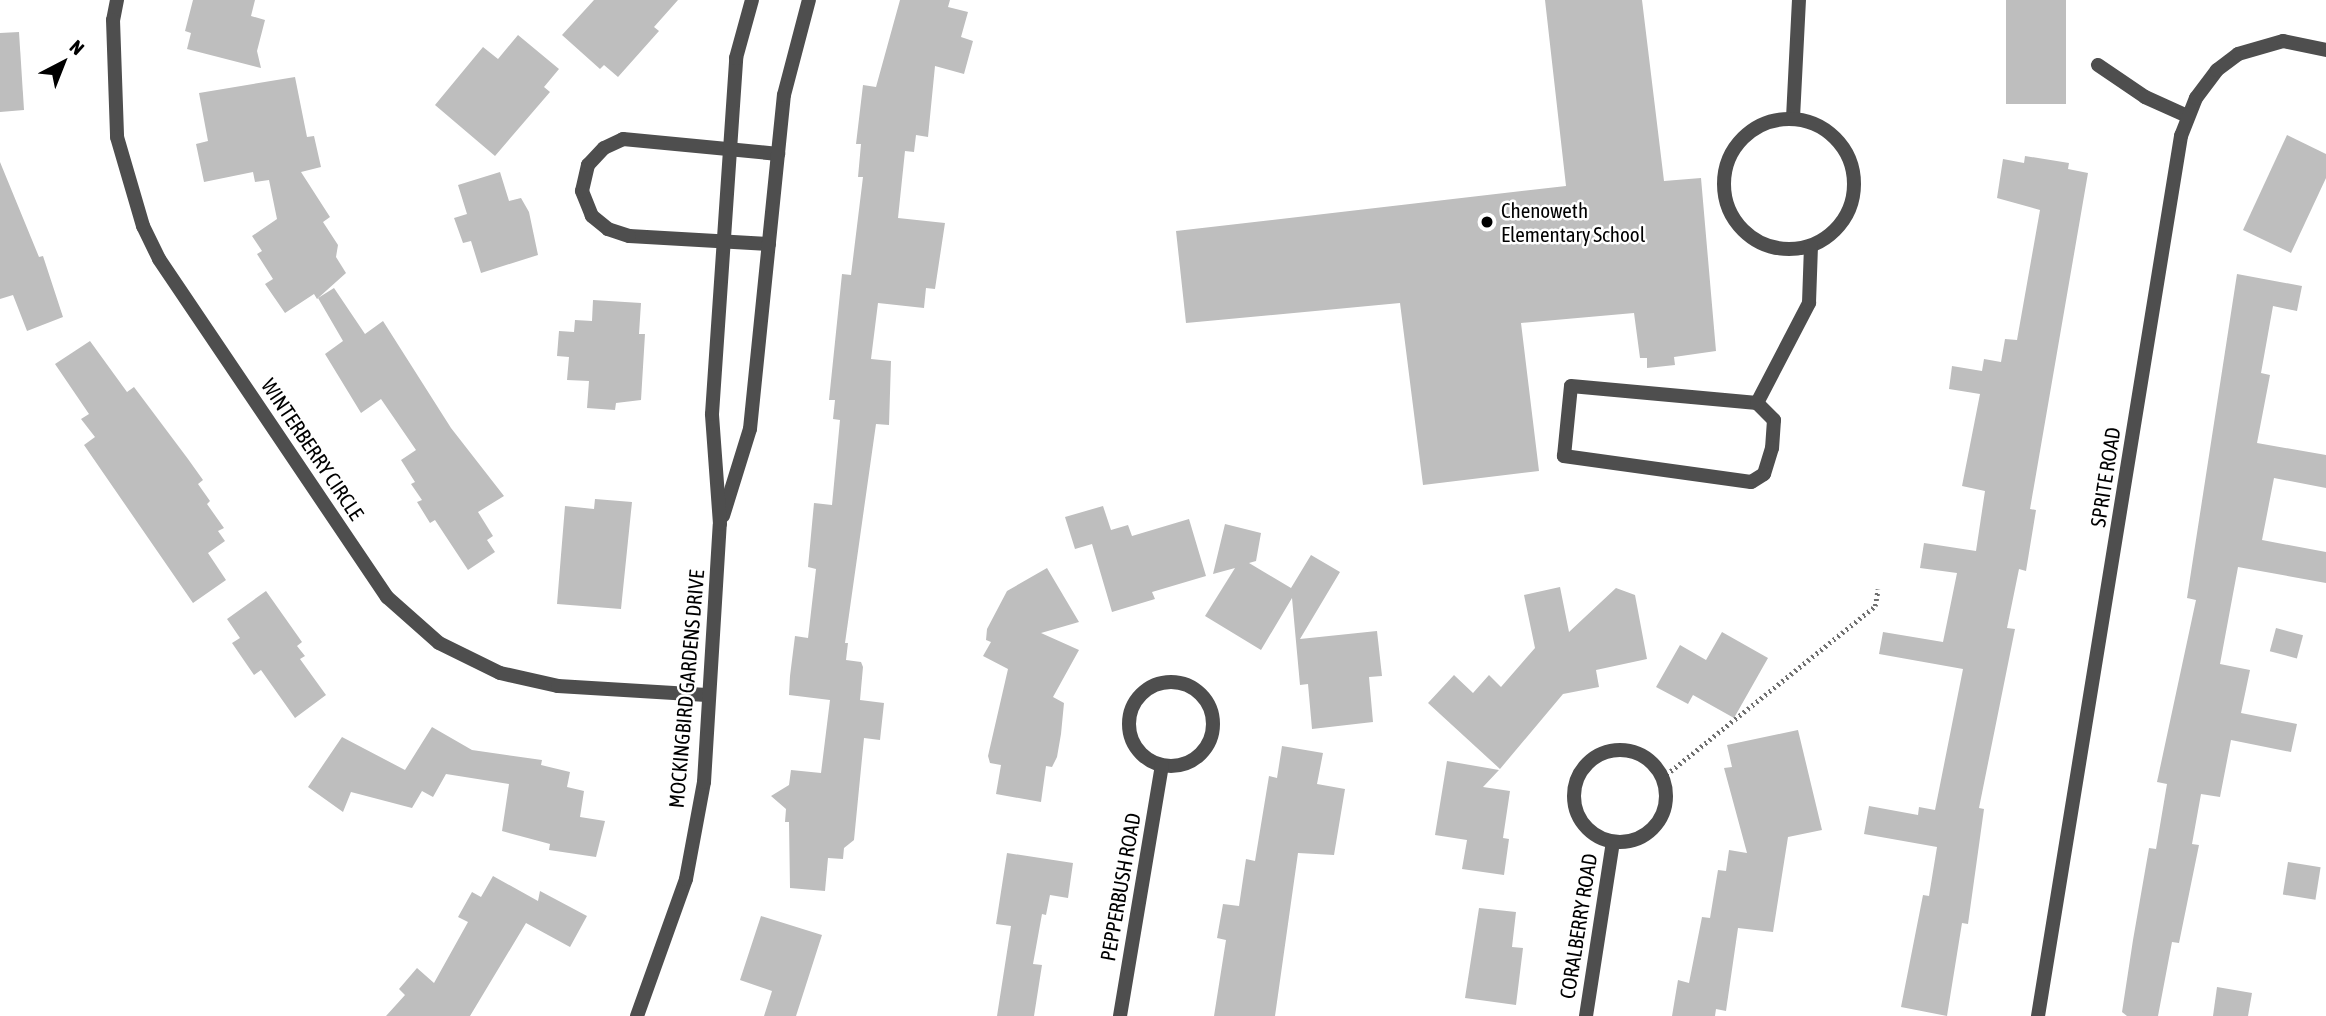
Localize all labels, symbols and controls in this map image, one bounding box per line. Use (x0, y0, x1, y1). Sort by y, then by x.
north arrow (28, 28, 98, 98)
text: N (66, 35, 89, 59)
place label: Chenoweth Elementary School (1501, 197, 1645, 247)
marker: Chenoweth Elementary School (1479, 214, 1495, 230)
street label: WINTERBERRY CIRCLE (256, 373, 370, 525)
street label: SPRITE ROAD (2085, 425, 2125, 529)
street label: MOCKINGBIRD GARDENS DRIVE (663, 569, 709, 809)
street label: PEPPERBUSH ROAD (1095, 811, 1145, 963)
street label: CORALBERRY ROAD (1554, 852, 1602, 1000)

